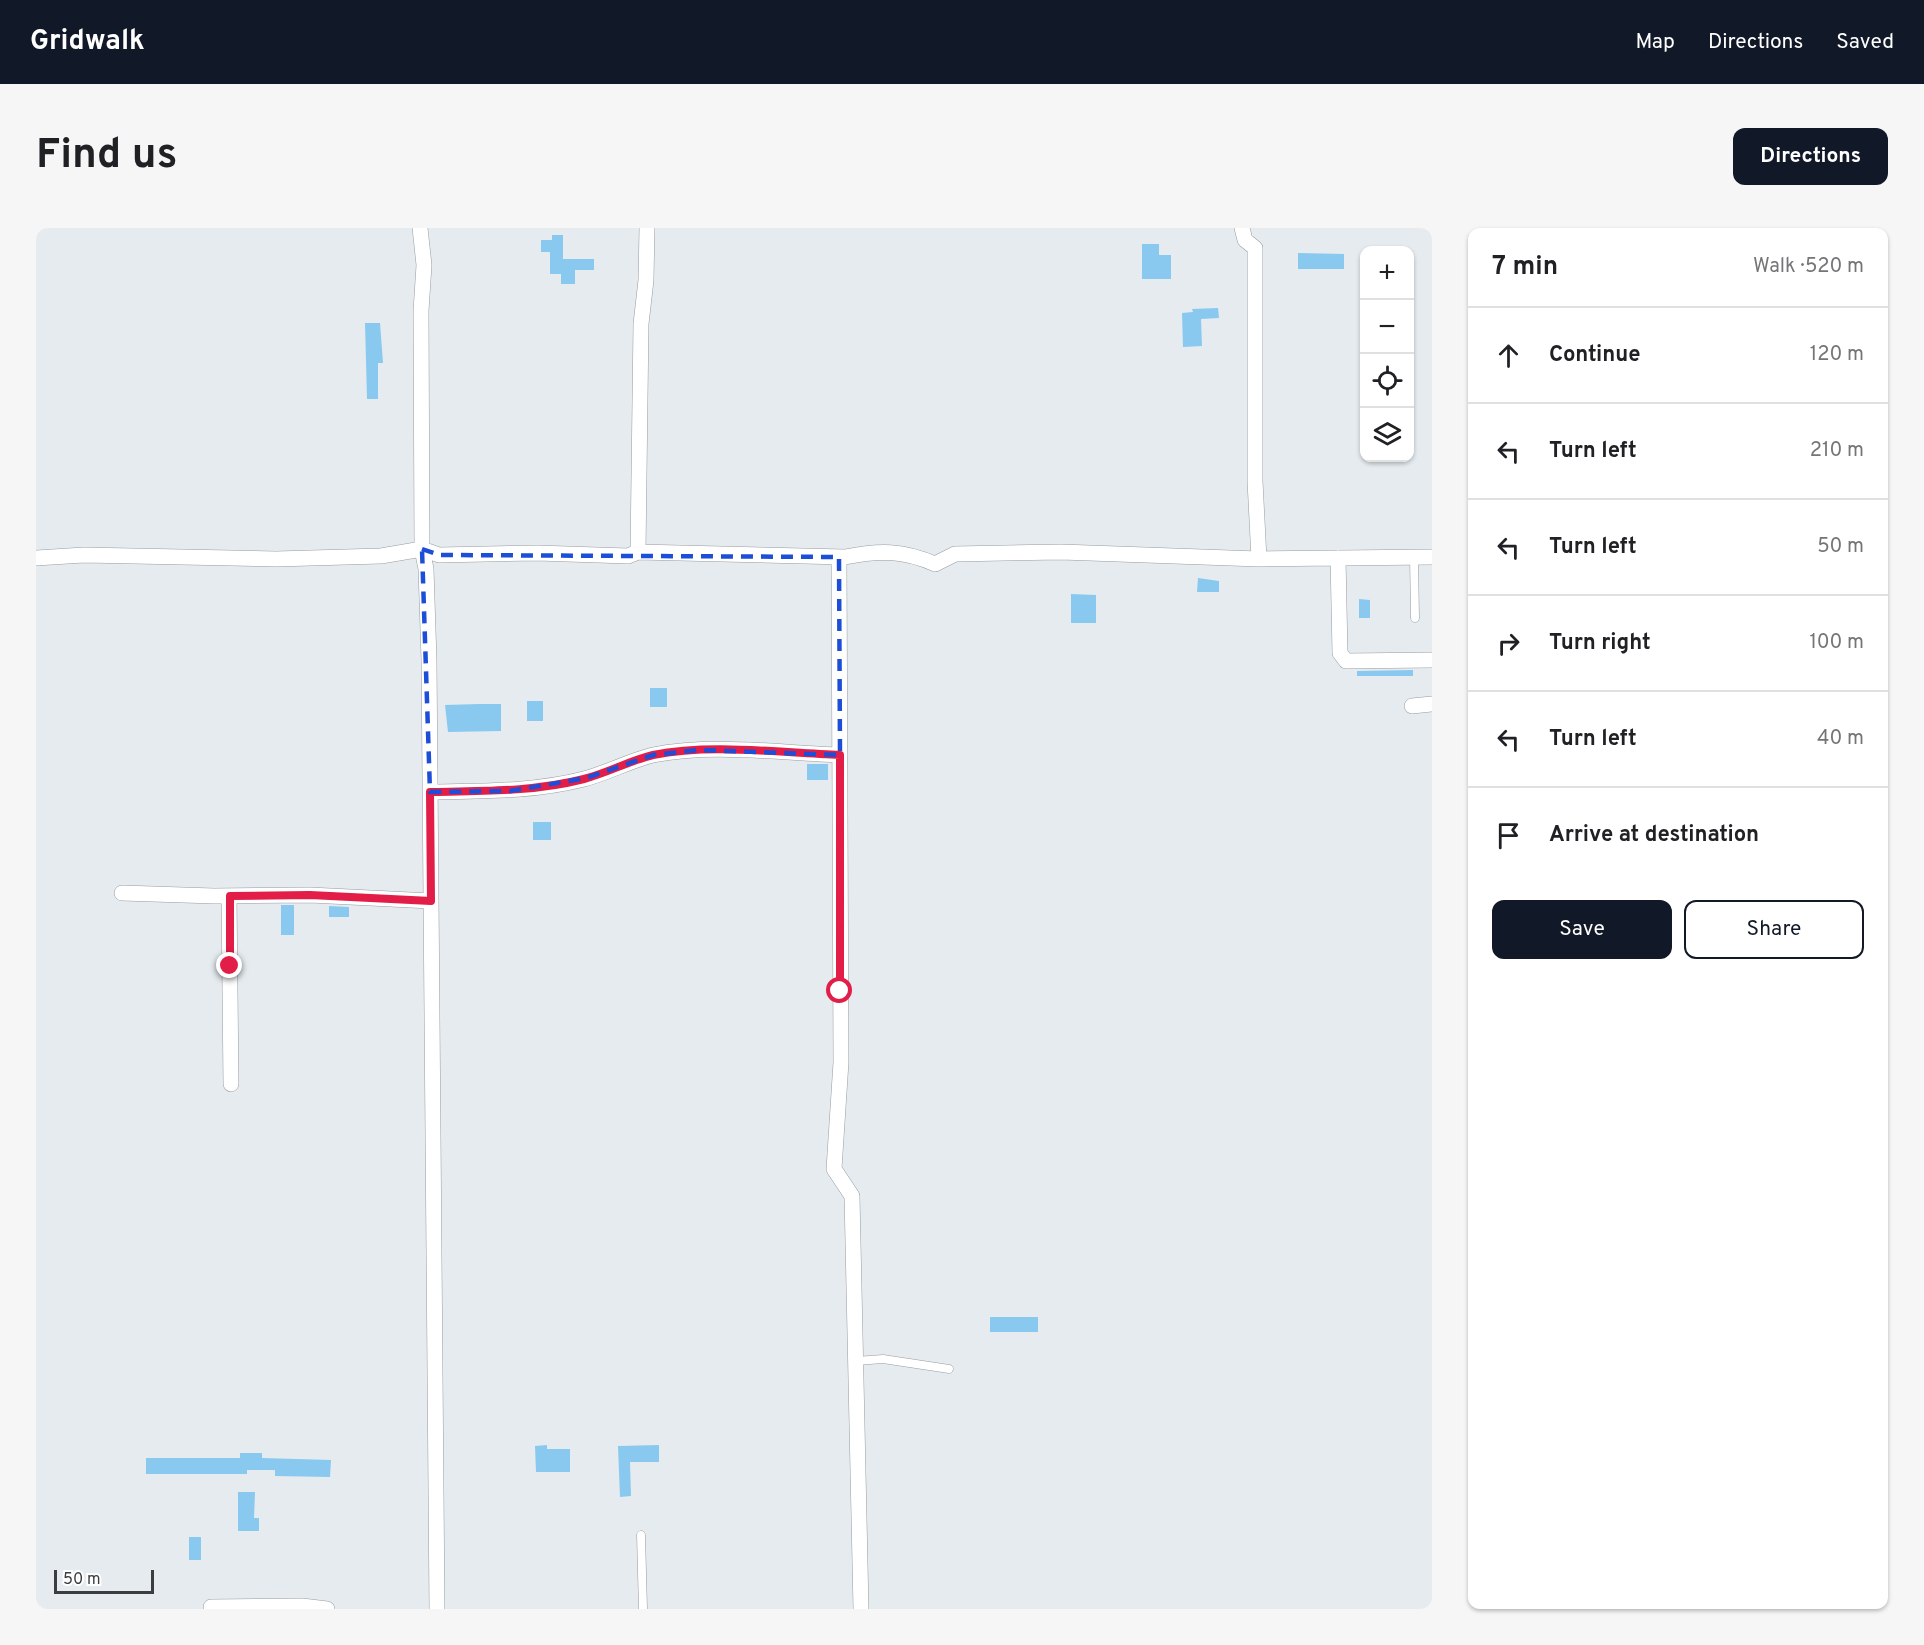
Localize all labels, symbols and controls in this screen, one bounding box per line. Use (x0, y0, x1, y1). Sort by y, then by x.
text: Gridwalk (30, 24, 145, 60)
text: Map (1635, 29, 1675, 56)
text: Directions (1708, 29, 1803, 56)
text: Saved (1836, 29, 1894, 56)
button: Directions (1733, 128, 1888, 185)
text: Find us (36, 130, 177, 183)
map controls (1360, 246, 1414, 462)
button: + (1360, 246, 1414, 300)
text: 7 min (1492, 251, 1558, 284)
text: Walk · 520 m (1753, 254, 1864, 280)
button: − (1360, 300, 1414, 354)
icon: ahead (1492, 339, 1525, 372)
text: Continue (1549, 342, 1640, 369)
text: 120 m (1810, 342, 1864, 368)
button: locate (1360, 354, 1414, 408)
button: layers (1360, 408, 1414, 462)
icon: left (1492, 435, 1525, 468)
text: Turn left (1549, 438, 1637, 465)
text: 210 m (1810, 438, 1864, 464)
icon: left (1492, 531, 1525, 564)
text: Turn left (1549, 534, 1637, 561)
text: 50 m (1817, 534, 1864, 560)
icon: right (1492, 627, 1525, 660)
text: Turn right (1549, 630, 1651, 657)
text: 100 m (1809, 630, 1864, 656)
icon: left (1492, 723, 1525, 756)
text: Turn left (1549, 726, 1637, 753)
text: 40 m (1817, 726, 1864, 752)
icon: arrive (1492, 819, 1525, 852)
text: Arrive at destination (1549, 822, 1759, 849)
button: Save (1492, 900, 1672, 959)
button: Share (1684, 900, 1864, 959)
route end (216, 952, 242, 978)
route start (826, 977, 852, 1003)
scale bar (54, 1567, 154, 1594)
text: 50 m (63, 1570, 101, 1590)

